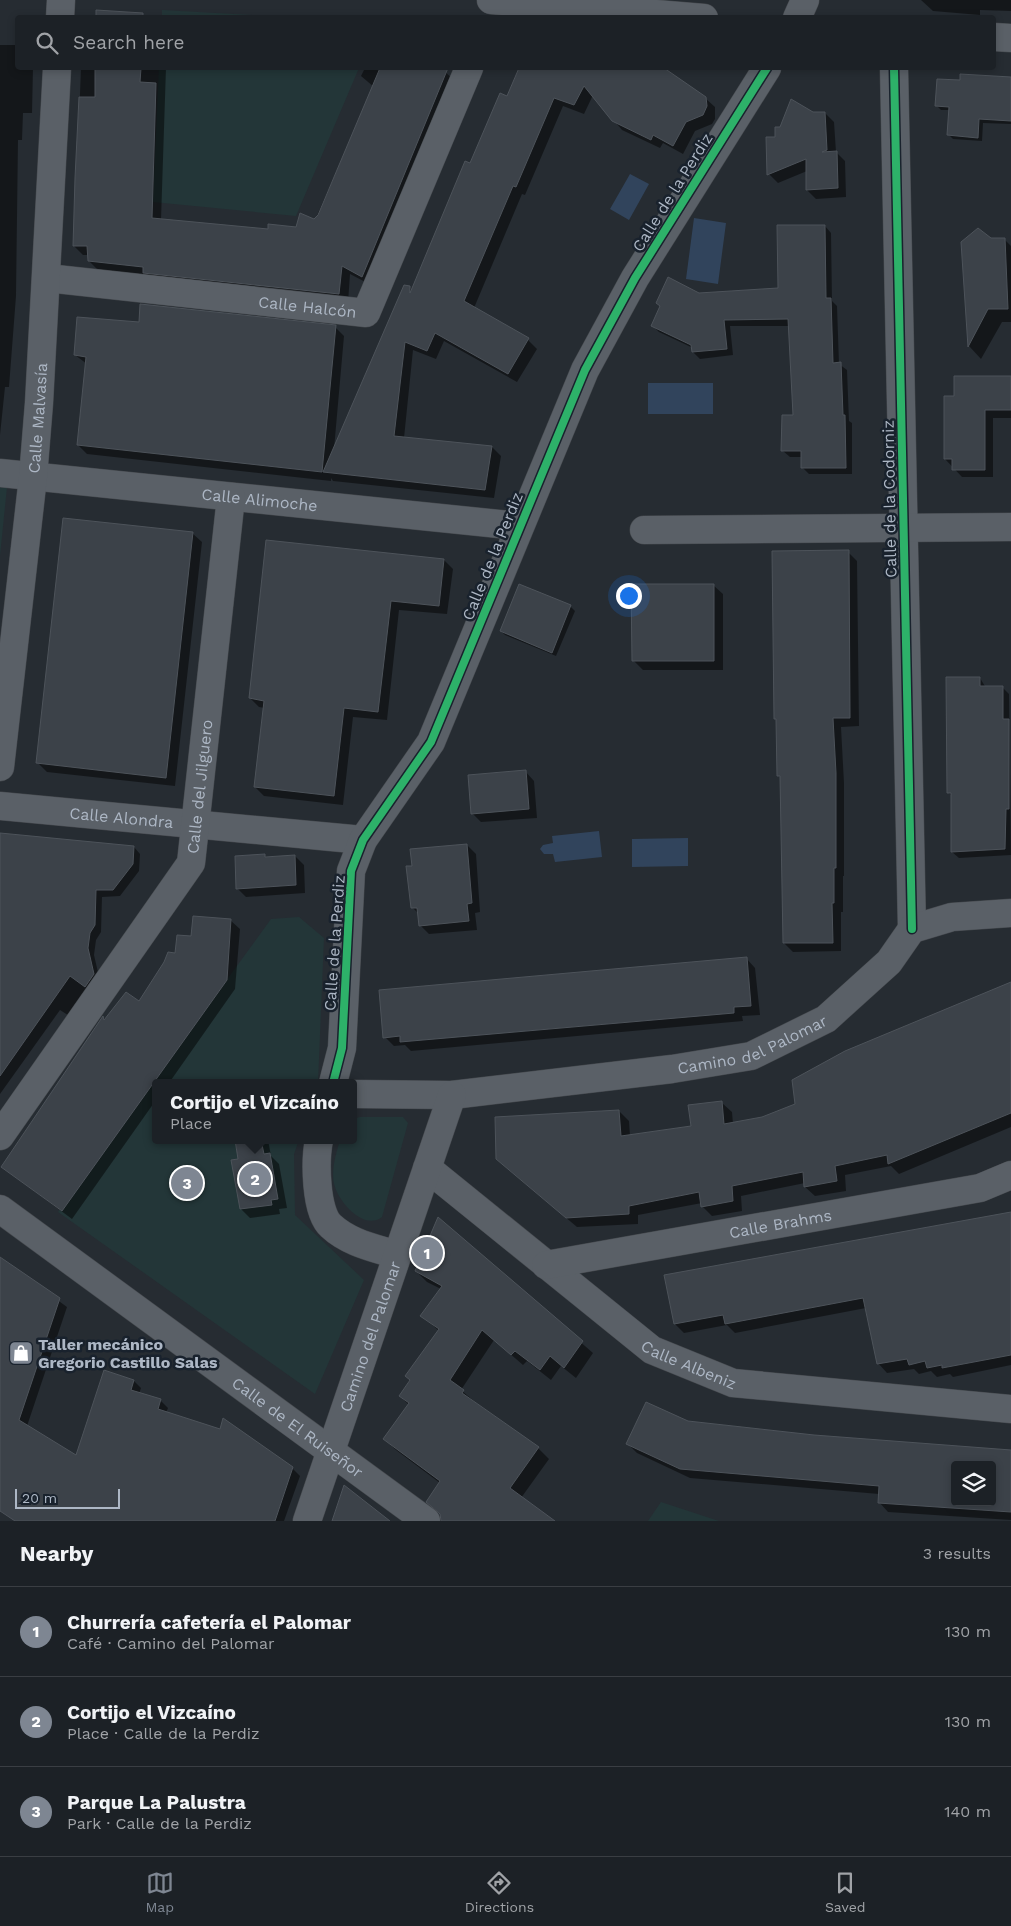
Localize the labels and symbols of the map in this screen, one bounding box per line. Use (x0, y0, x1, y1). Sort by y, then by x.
street label: Calle de la Perdiz (628, 129, 717, 255)
street label: Calle Halcón (257, 292, 357, 322)
street label: Calle Malvasía (24, 362, 51, 474)
street label: Calle de la Codorniz (879, 420, 900, 578)
street label: Calle Alimoche (201, 485, 319, 515)
street label: Calle de la Perdiz (458, 489, 527, 623)
your location (616, 583, 642, 609)
street label: Calle del Jilguero (183, 719, 217, 855)
street label: Calle Alondra (69, 804, 174, 832)
street label: Calle de la Perdiz (320, 874, 349, 1012)
street label: Camino del Palomar (676, 1011, 831, 1078)
pin: 2 (239, 1160, 271, 1198)
pin: 3 (171, 1164, 203, 1202)
street label: Calle Brahms (728, 1205, 833, 1242)
pin: 1 (411, 1234, 443, 1272)
street label: Camino del Palomar (336, 1258, 405, 1414)
place label: Taller mecánico Gregorio Castillo Salas (38, 1335, 218, 1372)
street label: Calle Albeniz (637, 1336, 739, 1393)
shop icon: Taller mecánico Gregorio Castillo Salas (8, 1340, 34, 1366)
street label: Calle de El Ruiseñor (228, 1373, 367, 1482)
scale bar (15, 1486, 120, 1509)

